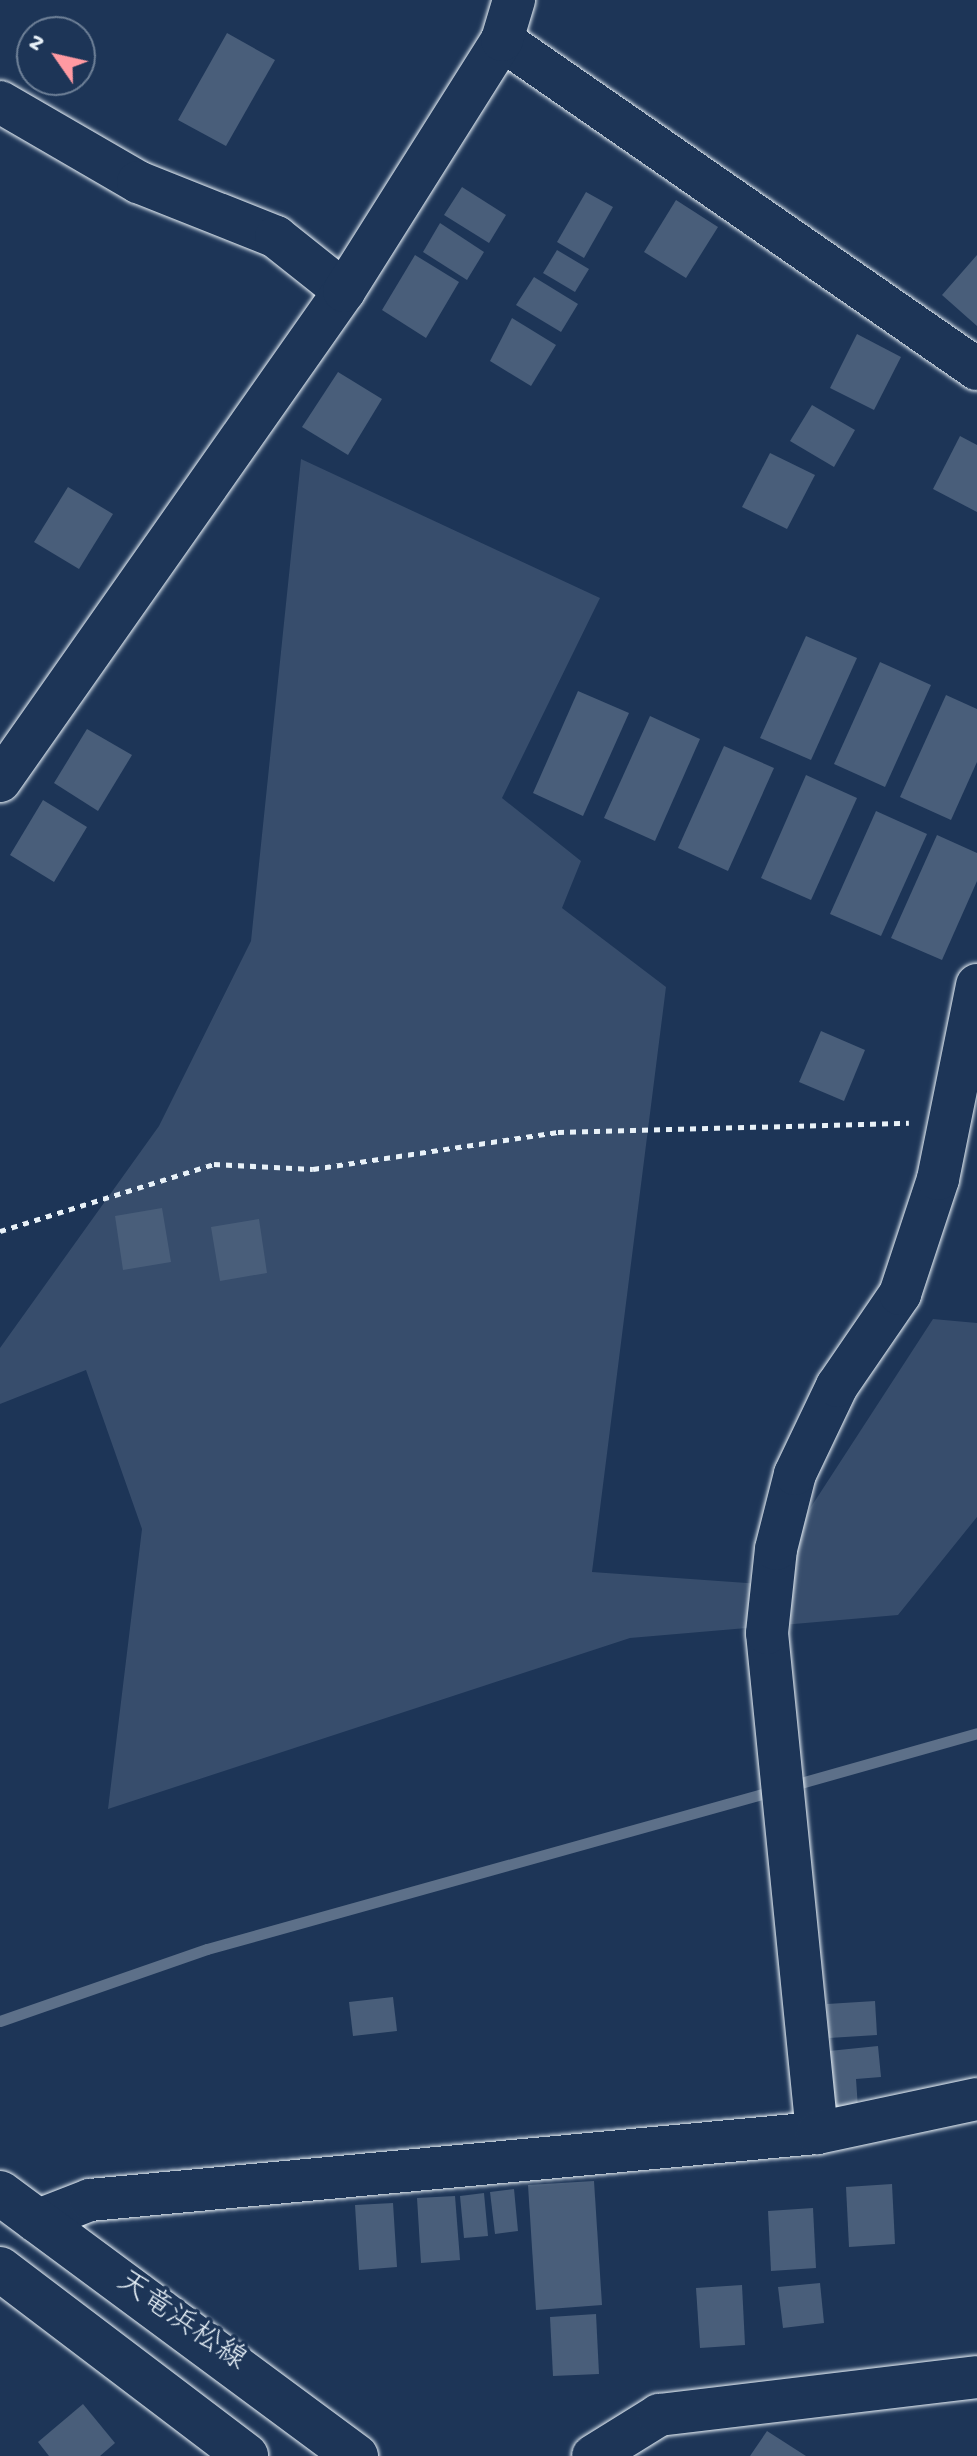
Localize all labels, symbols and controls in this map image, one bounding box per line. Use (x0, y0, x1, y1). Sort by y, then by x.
north arrow (16, 16, 96, 96)
text: N (23, 30, 53, 57)
street label: 天竜浜松線 (108, 2265, 252, 2381)

